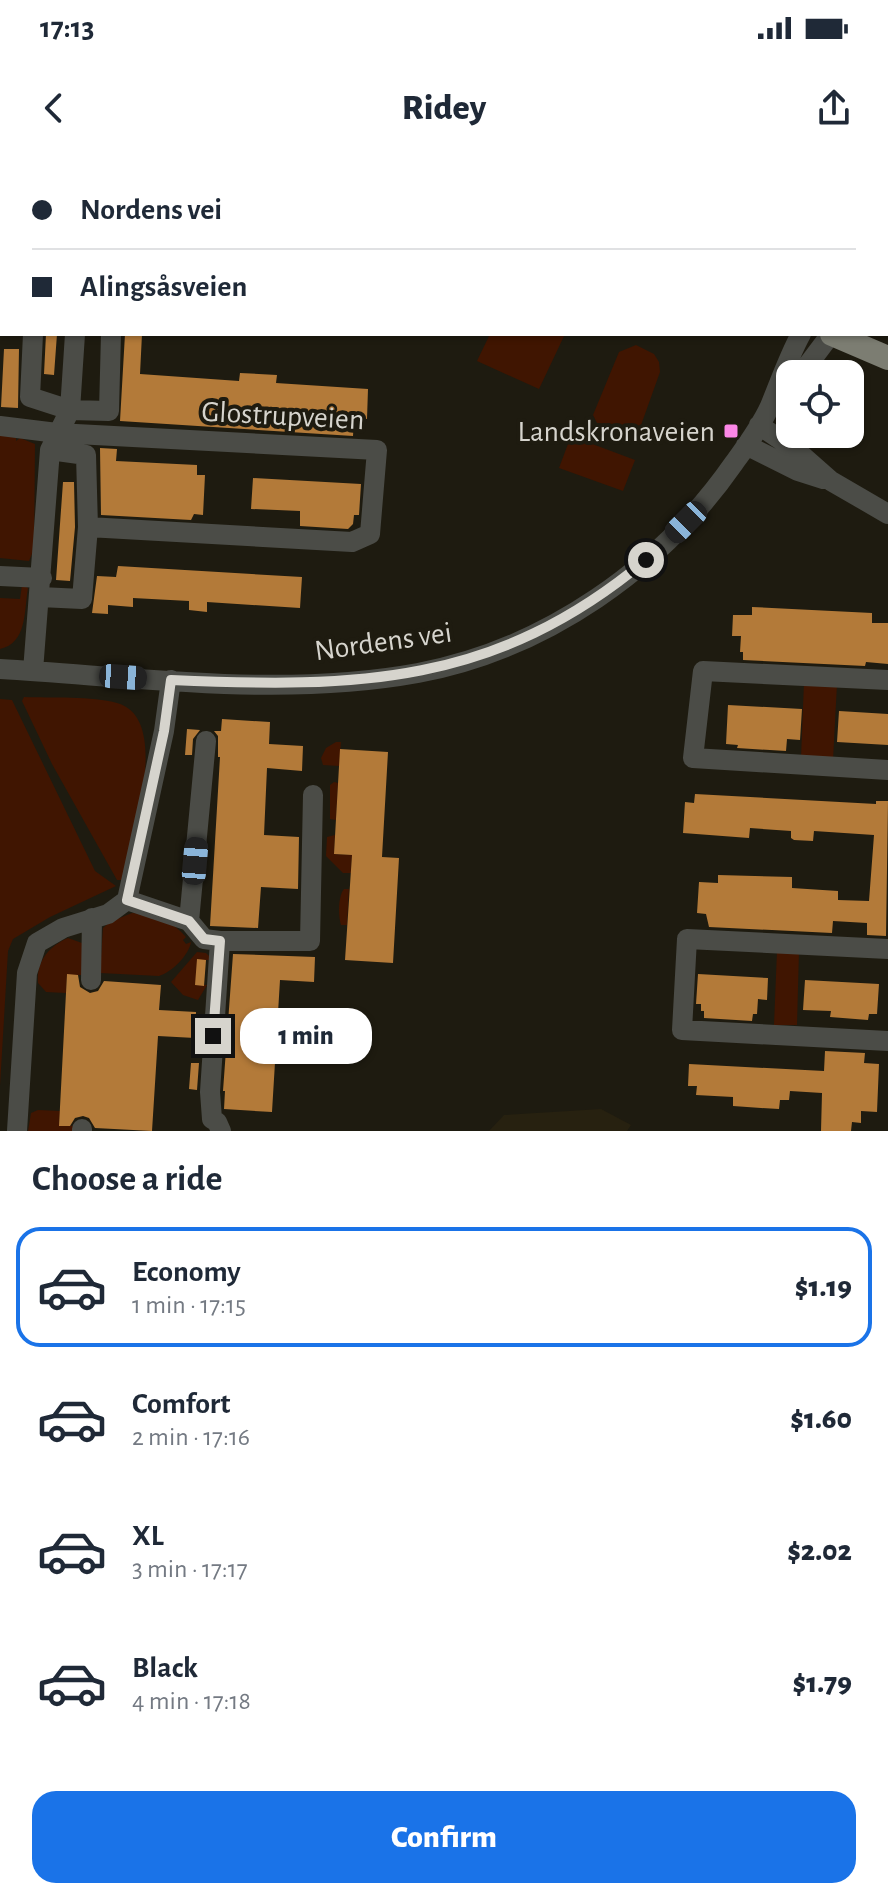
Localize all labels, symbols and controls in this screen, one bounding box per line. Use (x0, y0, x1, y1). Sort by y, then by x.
text: 17:13 (40, 13, 94, 43)
icon: back (32, 86, 76, 130)
icon: share (812, 86, 856, 130)
text: Ridey (402, 90, 486, 126)
text: Nordens vei (80, 195, 222, 225)
text: Alingsåsveien (80, 272, 247, 302)
map controls (776, 360, 864, 448)
button: locate (776, 360, 864, 448)
street label: Glostrupveien (201, 397, 365, 435)
place label: Landskronaveien (517, 417, 715, 447)
marker: Landskronaveien (722, 422, 740, 440)
car (661, 497, 711, 547)
route start (628, 542, 664, 578)
street label: Nordens vei (313, 618, 454, 666)
car (98, 663, 148, 691)
car (181, 836, 209, 886)
callout: 1 min (241, 1008, 373, 1064)
route end (195, 1018, 231, 1054)
text: 1 min (278, 1023, 334, 1049)
text: Choose a ride (32, 1161, 222, 1197)
icon: car (36, 1251, 108, 1323)
text: Economy (132, 1257, 241, 1287)
text: $1.19 (795, 1272, 852, 1302)
text: 1 min · 17:15 (132, 1292, 246, 1318)
icon: car (36, 1383, 108, 1455)
text: Comfort (132, 1389, 231, 1419)
text: $1.60 (790, 1404, 852, 1434)
text: 2 min · 17:16 (132, 1424, 250, 1450)
icon: car (36, 1515, 108, 1587)
text: XL (132, 1521, 164, 1551)
text: $2.02 (787, 1536, 852, 1566)
text: 3 min · 17:17 (132, 1556, 248, 1582)
icon: car (36, 1647, 108, 1719)
text: Black (132, 1653, 198, 1683)
text: $1.79 (793, 1668, 852, 1698)
text: 4 min · 17:18 (132, 1688, 251, 1714)
button: Confirm (32, 1791, 856, 1883)

